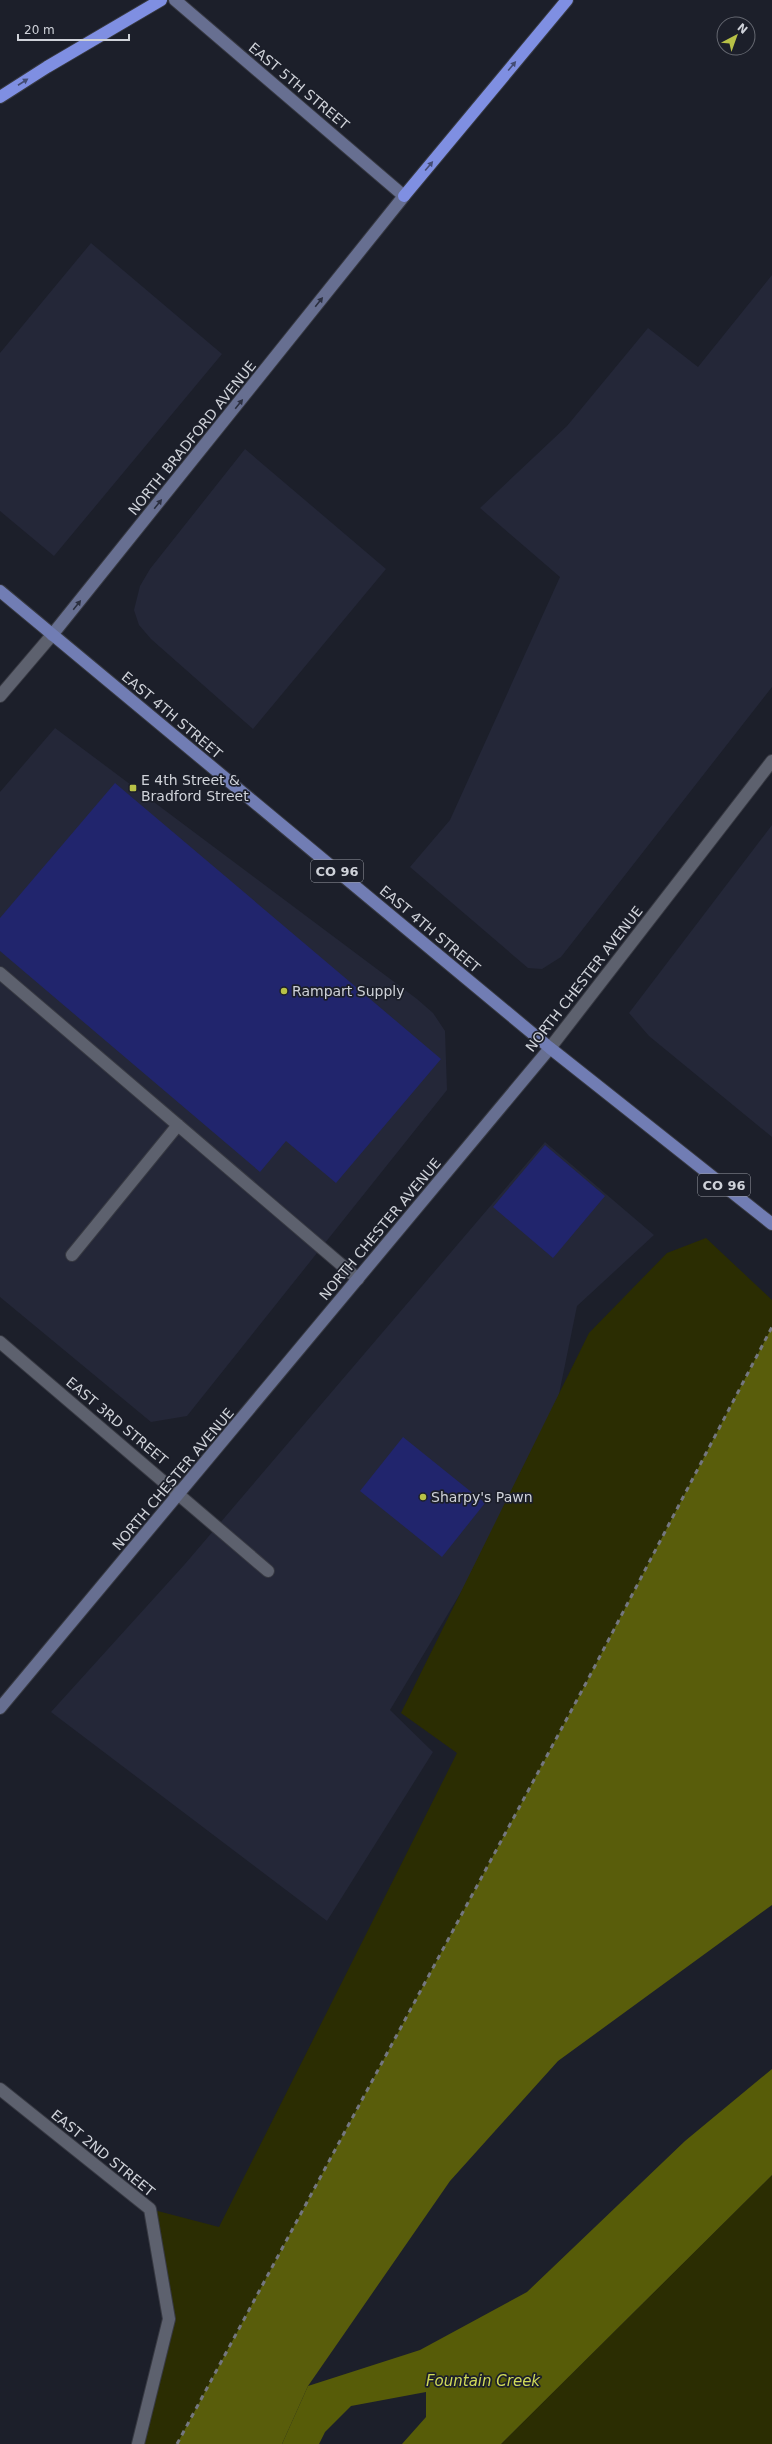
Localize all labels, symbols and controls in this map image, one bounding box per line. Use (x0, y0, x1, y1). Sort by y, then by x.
scale bar (18, 16, 129, 42)
north arrow (716, 16, 756, 56)
text: N (734, 21, 750, 37)
text: 20 m (24, 23, 55, 37)
street label: EAST 5TH STREET (246, 39, 353, 133)
one-way arrow (508, 60, 517, 71)
one-way arrow (18, 78, 28, 86)
one-way arrow (425, 160, 434, 171)
one-way arrow (315, 297, 324, 308)
street label: NORTH BRADFORD AVENUE (125, 358, 259, 518)
one-way arrow (234, 398, 243, 409)
one-way arrow (154, 498, 163, 509)
one-way arrow (72, 599, 81, 610)
street label: EAST 4TH STREET (119, 668, 226, 762)
place label: E 4th Street & Bradford Street (141, 772, 249, 804)
marker: E 4th Street & Bradford Street (128, 783, 138, 793)
road number: CO 96 (311, 860, 363, 882)
street label: EAST 4TH STREET (377, 882, 484, 976)
street label: NORTH CHESTER AVENUE (522, 903, 646, 1055)
place label: Rampart Supply (292, 983, 405, 999)
marker: Rampart Supply (279, 986, 289, 996)
street label: NORTH CHESTER AVENUE (316, 1155, 444, 1303)
road number: CO 96 (698, 1174, 750, 1196)
street label: EAST 3RD STREET (63, 1374, 171, 1468)
street label: NORTH CHESTER AVENUE (109, 1405, 237, 1553)
place label: Sharpy's Pawn (431, 1489, 533, 1505)
marker: Sharpy's Pawn (418, 1492, 428, 1502)
street label: EAST 2ND STREET (48, 2106, 158, 2200)
water label: Fountain Creek (426, 2372, 541, 2390)

